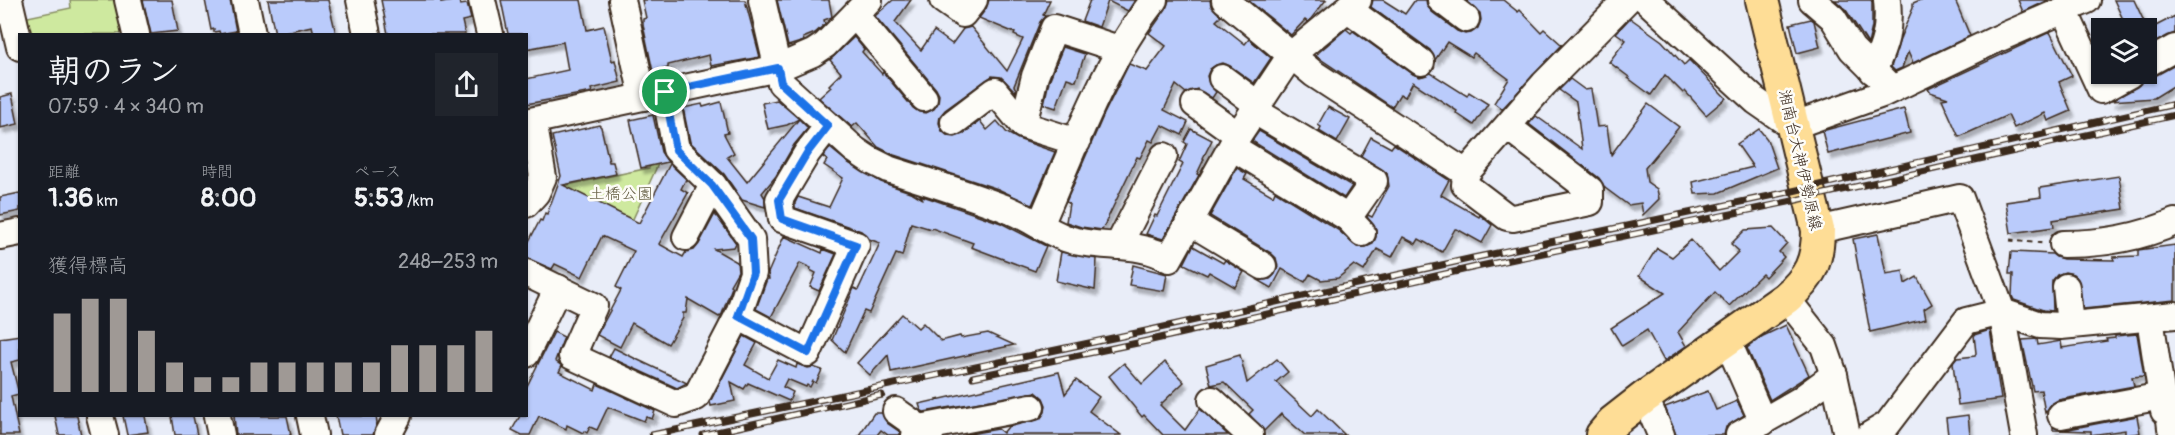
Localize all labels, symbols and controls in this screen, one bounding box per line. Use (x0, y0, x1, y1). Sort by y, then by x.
map controls (2091, 18, 2157, 84)
button: layers (2091, 18, 2157, 84)
text: 朝のラン (48, 51, 180, 92)
button: share (435, 53, 498, 116)
pin (639, 66, 690, 117)
icon: arrive (648, 75, 681, 108)
street label: 湘南台大神伊勢原線 (1774, 88, 1826, 232)
text: 07:59 · 4 × 340 m (48, 94, 204, 119)
text: 距離 (48, 162, 80, 182)
text: 時間 (201, 162, 233, 182)
text: ペース (354, 162, 401, 182)
text: 1.36 (48, 182, 94, 214)
text: 8:00 (201, 182, 257, 214)
text: 5:53 (354, 182, 404, 214)
park label: 土橋公園 (589, 184, 653, 204)
text: km (94, 191, 118, 211)
text: /km (404, 191, 434, 211)
text: 248–253 m (398, 249, 498, 274)
text: 獲得標高 (48, 253, 128, 278)

